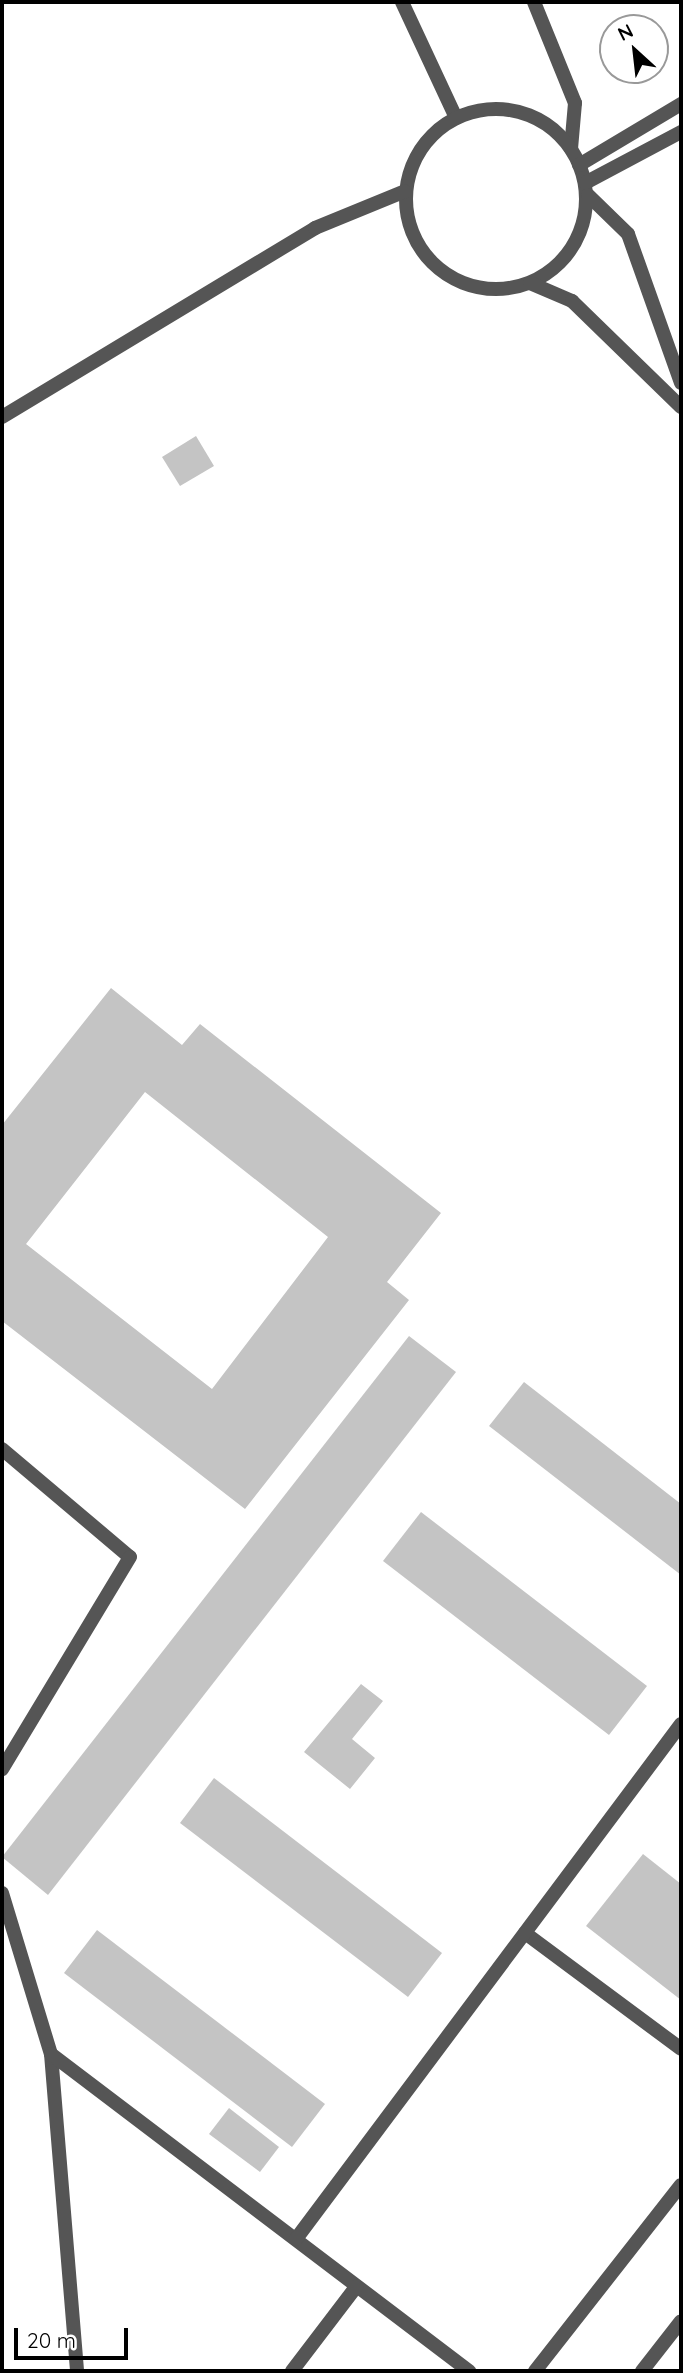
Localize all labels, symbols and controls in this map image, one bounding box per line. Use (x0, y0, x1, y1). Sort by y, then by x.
north arrow (599, 14, 669, 84)
text: N (614, 18, 637, 46)
scale bar (18, 2314, 131, 2358)
text: 20 m (27, 2327, 76, 2353)

